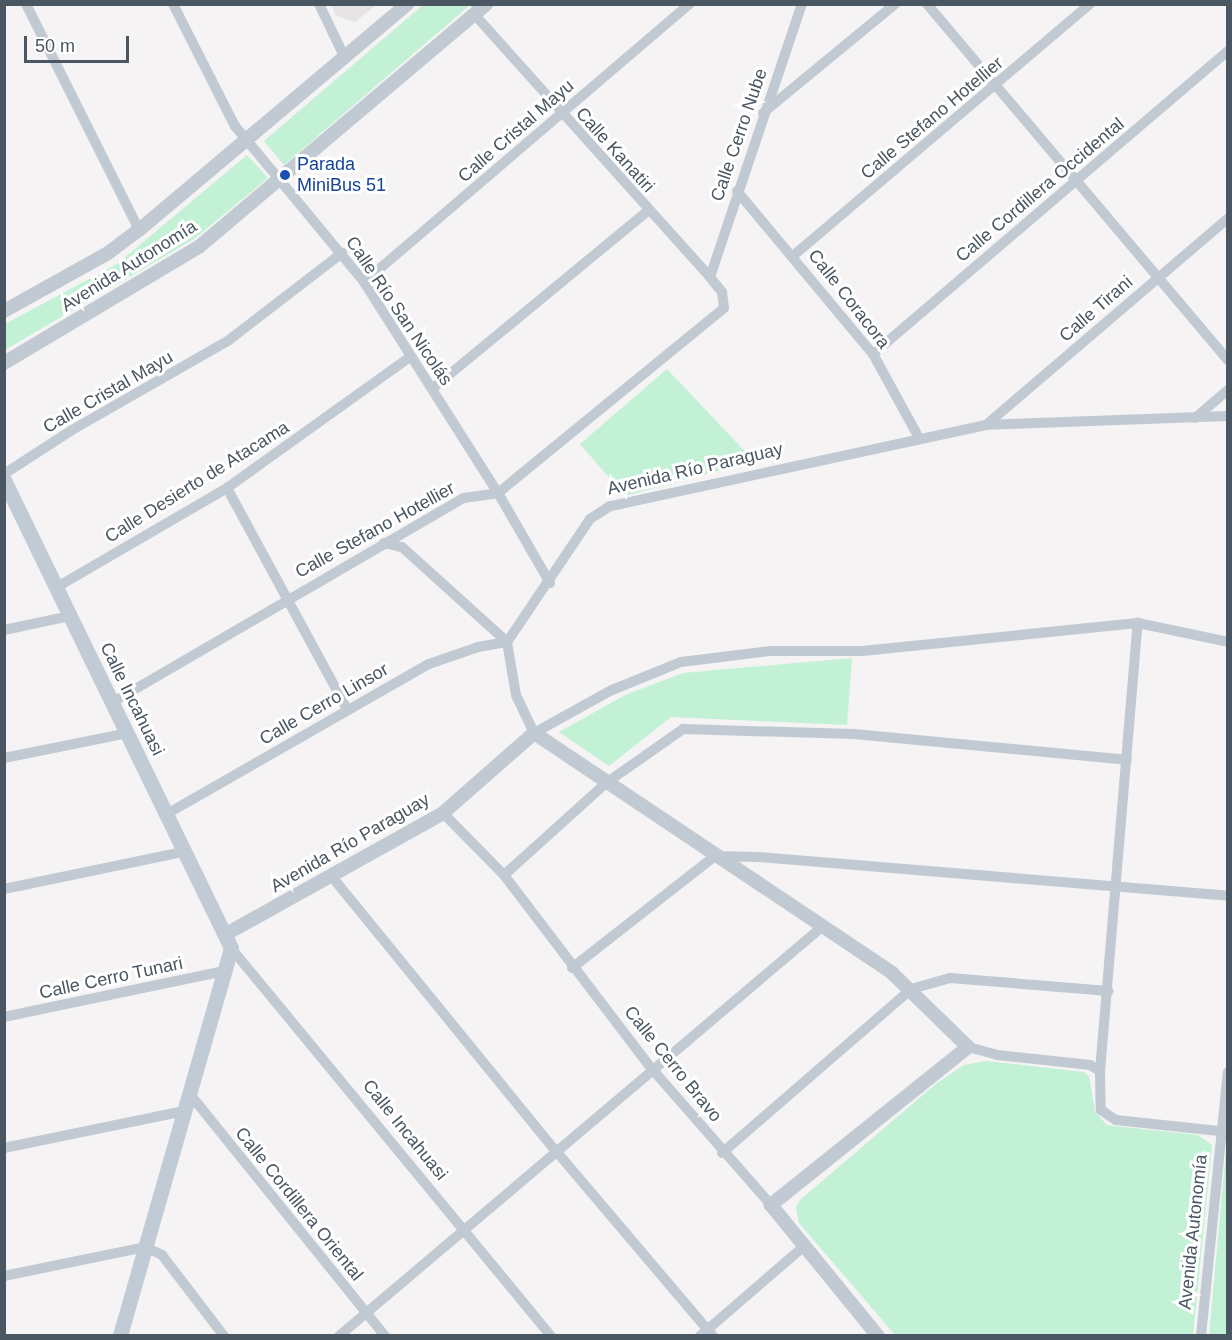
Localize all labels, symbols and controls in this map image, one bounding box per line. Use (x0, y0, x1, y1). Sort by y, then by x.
scale bar (27, 24, 132, 62)
text: 50 m (35, 36, 75, 56)
street label: Calle Stefano Hotellier (856, 52, 1008, 184)
street label: Calle Cerro Nube (706, 66, 772, 204)
street label: Calle Cristal Mayu (454, 75, 578, 187)
street label: Calle Kanatiri (571, 103, 659, 197)
street label: Calle Cordillera Occidental (951, 113, 1129, 267)
place label: Parada MiniBus 51 (297, 154, 386, 196)
marker: Parada MiniBus 51 (278, 168, 292, 182)
street label: Avenida Autonomía (57, 215, 201, 317)
street label: Calle Río San Nicolás (341, 232, 457, 390)
street label: Calle Coracora (804, 245, 894, 353)
street label: Calle Tirani (1055, 271, 1137, 347)
street label: Calle Cristal Mayu (39, 346, 177, 438)
street label: Calle Desierto de Atacama (100, 416, 294, 548)
street label: Avenida Río Paraguay (605, 438, 785, 500)
street label: Calle Stefano Hotellier (291, 477, 459, 583)
street label: Calle Incahuasi (95, 639, 169, 759)
street label: Calle Cerro Linsor (256, 658, 392, 750)
street label: Avenida Río Paraguay (267, 789, 433, 897)
street label: Calle Cerro Tunari (37, 952, 185, 1004)
street label: Calle Cerro Bravo (620, 1002, 726, 1126)
street label: Calle Incahuasi (358, 1075, 452, 1185)
street label: Calle Cordillera Oriental (230, 1123, 368, 1285)
street label: Avenida Autonomía (1174, 1153, 1212, 1311)

